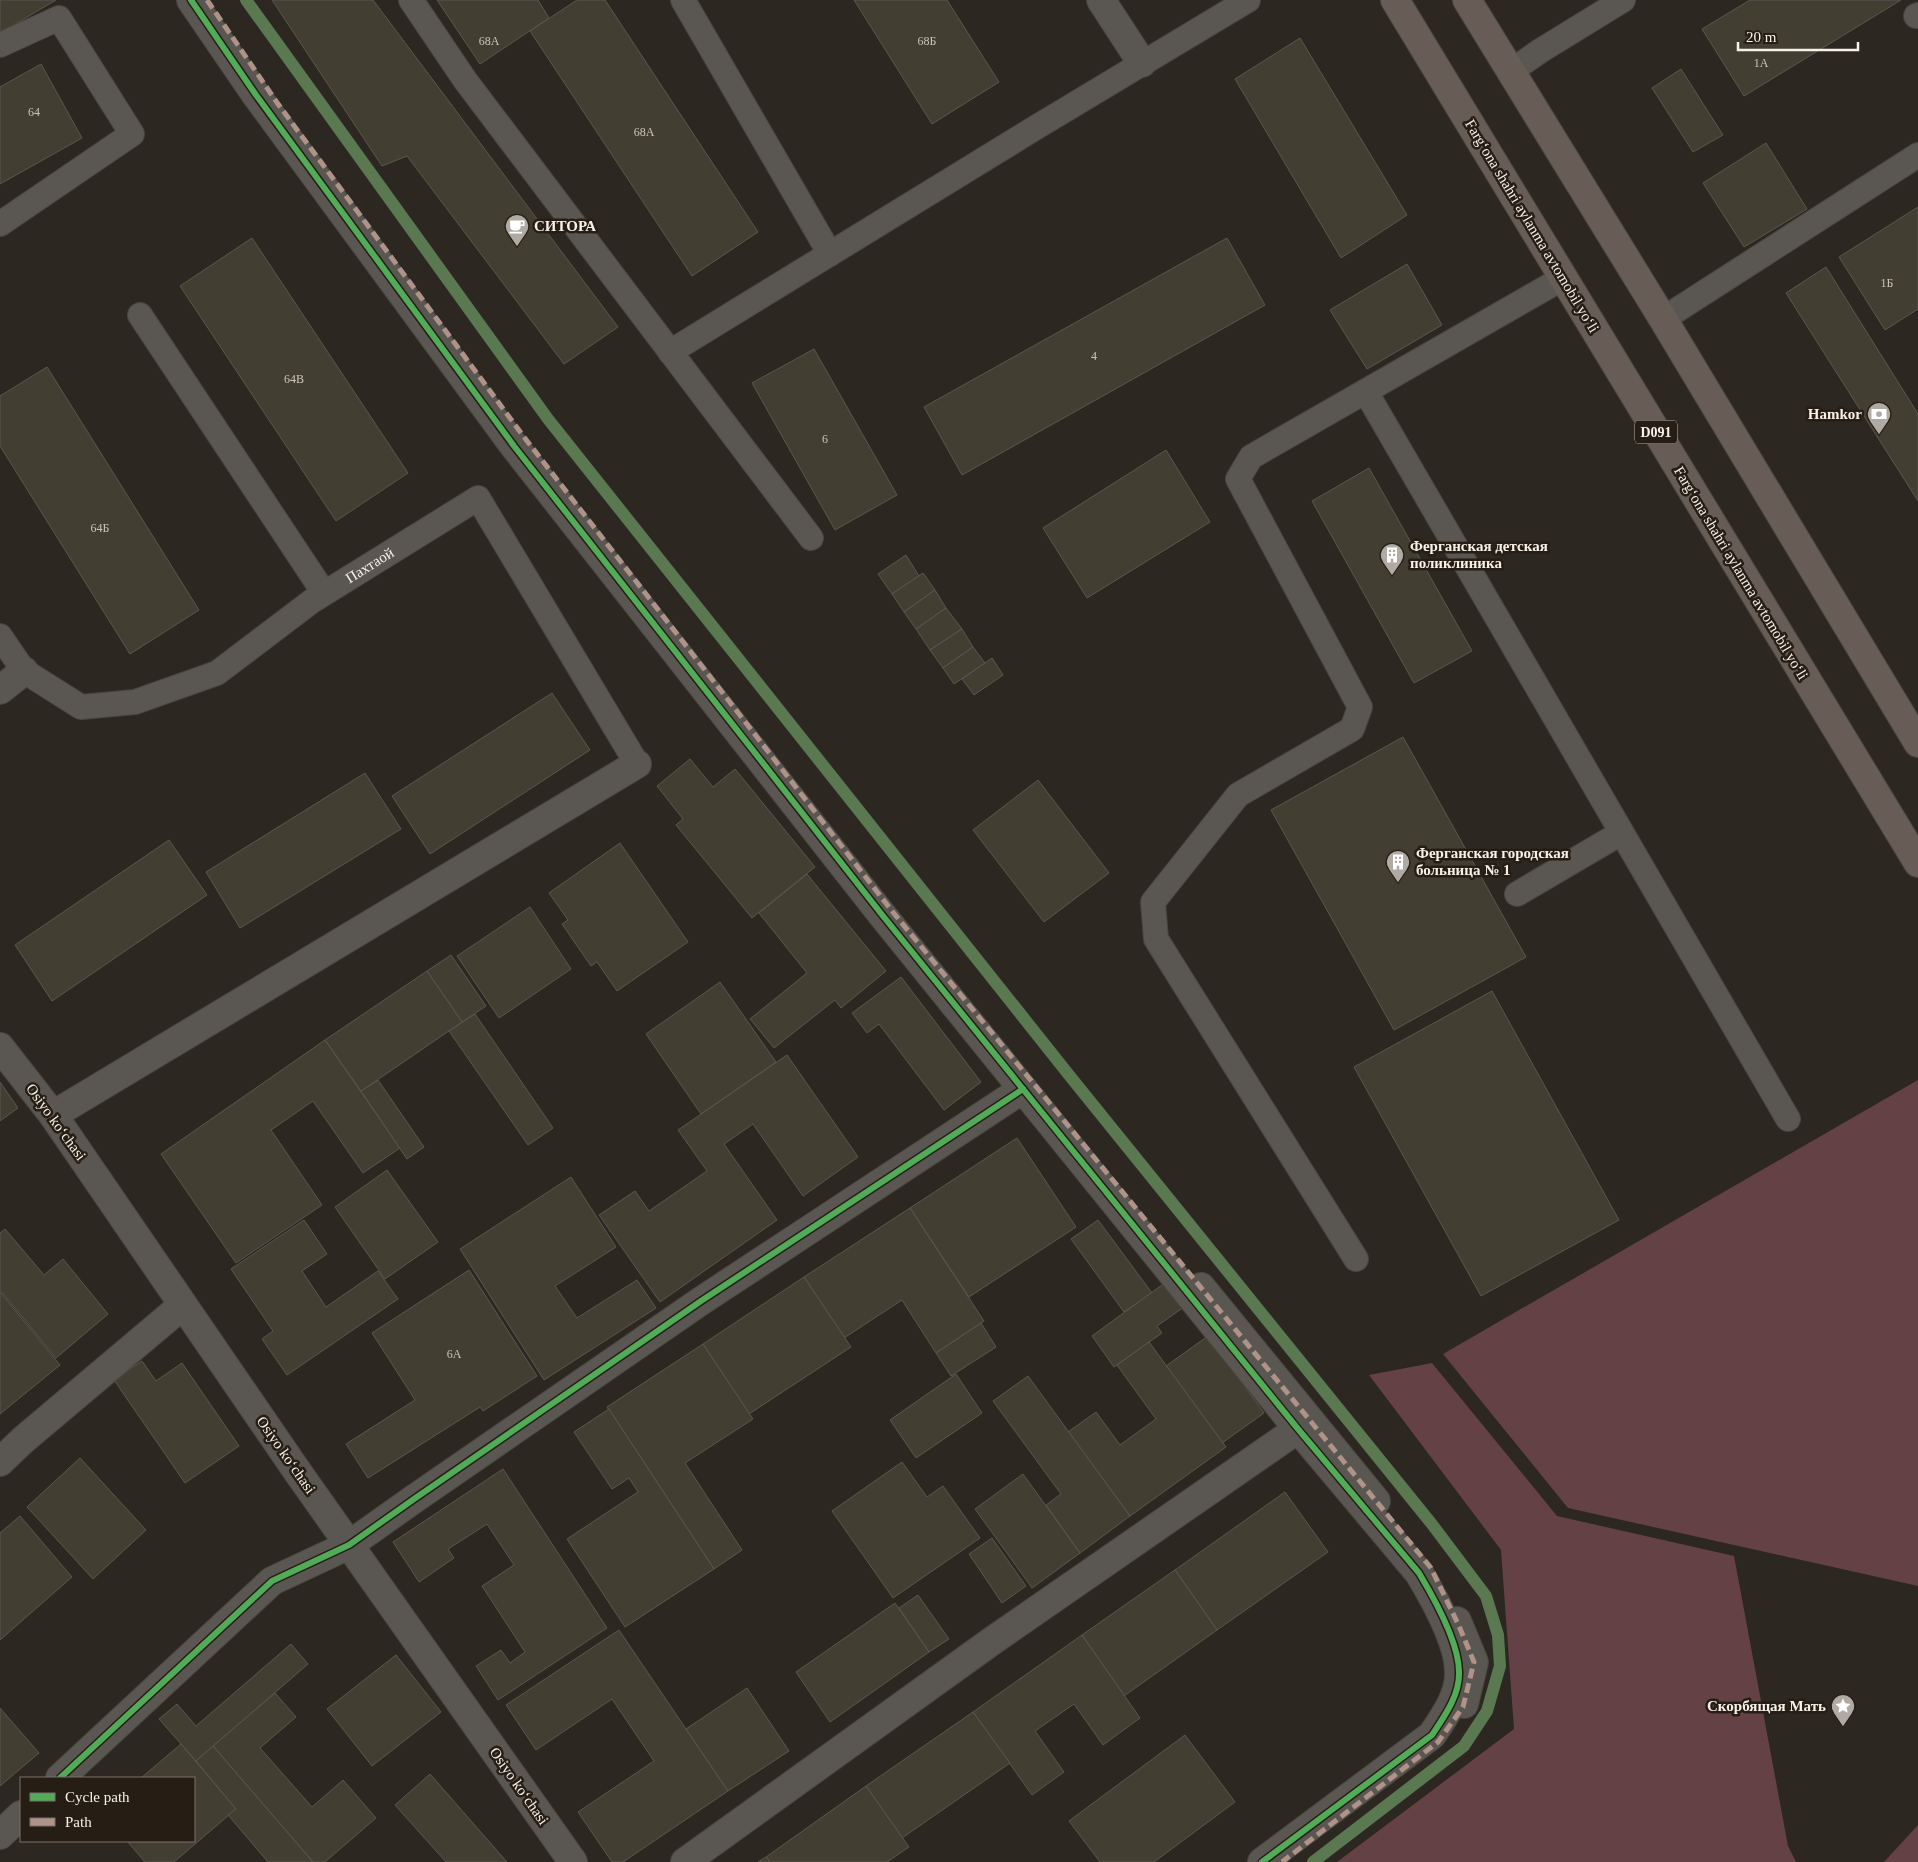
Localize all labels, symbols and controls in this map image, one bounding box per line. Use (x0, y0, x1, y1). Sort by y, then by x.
scale bar (1738, 20, 1858, 52)
text: 20 m (1746, 29, 1777, 45)
house number: 68А (479, 34, 500, 48)
house number: 68Б (918, 34, 937, 48)
house number: 1А (1754, 56, 1769, 70)
house number: 64 (28, 105, 40, 119)
street label: Fargʻona shahri aylanma avtomobil yoʻli (1462, 117, 1602, 335)
house number: 68А (634, 125, 655, 139)
cafe icon: СИТОРА (504, 213, 530, 247)
place label: СИТОРА (534, 218, 596, 234)
house number: 1Б (1881, 276, 1894, 290)
house number: 4 (1091, 349, 1097, 363)
house number: 64В (284, 372, 304, 386)
bank icon: Hamkor (1866, 401, 1892, 435)
place label: Hamkor (1808, 406, 1862, 422)
road number: D091 (1635, 421, 1677, 444)
house number: 6 (822, 432, 828, 446)
street label: Fargʻona shahri aylanma avtomobil yoʻli (1671, 464, 1811, 682)
house number: 64Б (91, 521, 110, 535)
place label: Ферганская детская поликлиника (1410, 538, 1548, 571)
building icon: Ферганская детская поликлиника (1379, 542, 1405, 576)
street label: Пахтаой (343, 544, 397, 586)
place label: Ферганская городская больница № 1 (1416, 845, 1569, 878)
building icon: Ферганская городская больница № 1 (1385, 849, 1411, 883)
street label: Osiyo koʻchasi (23, 1081, 89, 1163)
house number: 6А (447, 1347, 462, 1361)
street label: Osiyo koʻchasi (254, 1413, 318, 1497)
place icon: Скорбящая Мать (1830, 1693, 1856, 1727)
place label: Скорбящая Мать (1707, 1698, 1826, 1714)
street label: Osiyo koʻchasi (487, 1744, 551, 1828)
legend (20, 1777, 195, 1842)
text: Cycle path (65, 1789, 130, 1805)
text: Path (65, 1814, 92, 1830)

